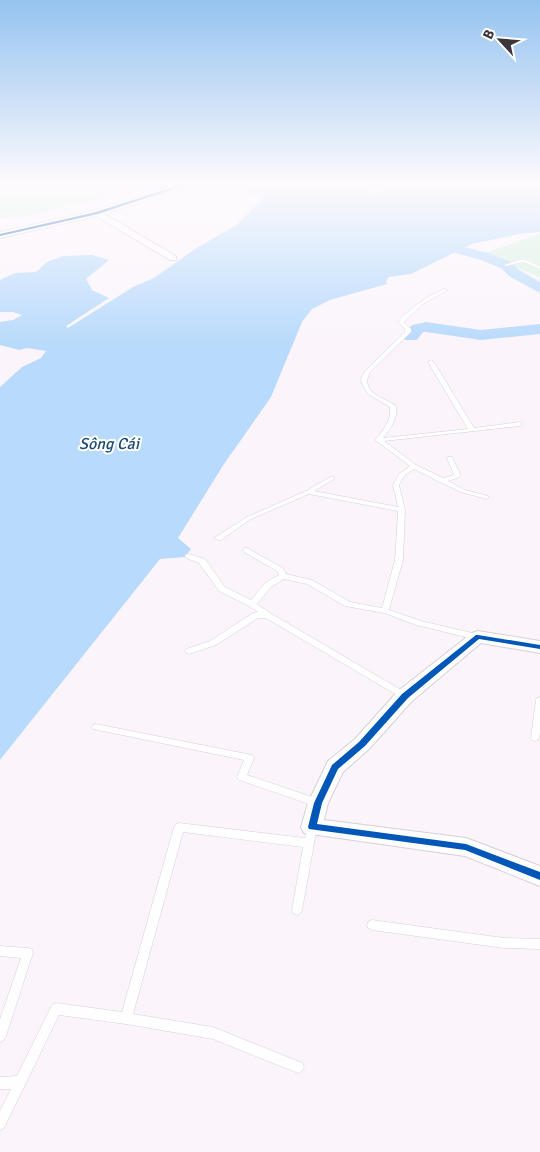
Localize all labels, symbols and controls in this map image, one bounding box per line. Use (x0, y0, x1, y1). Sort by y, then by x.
north arrow (475, 15, 525, 65)
text: B (479, 27, 498, 42)
water label: Sông Cái (79, 434, 141, 454)

